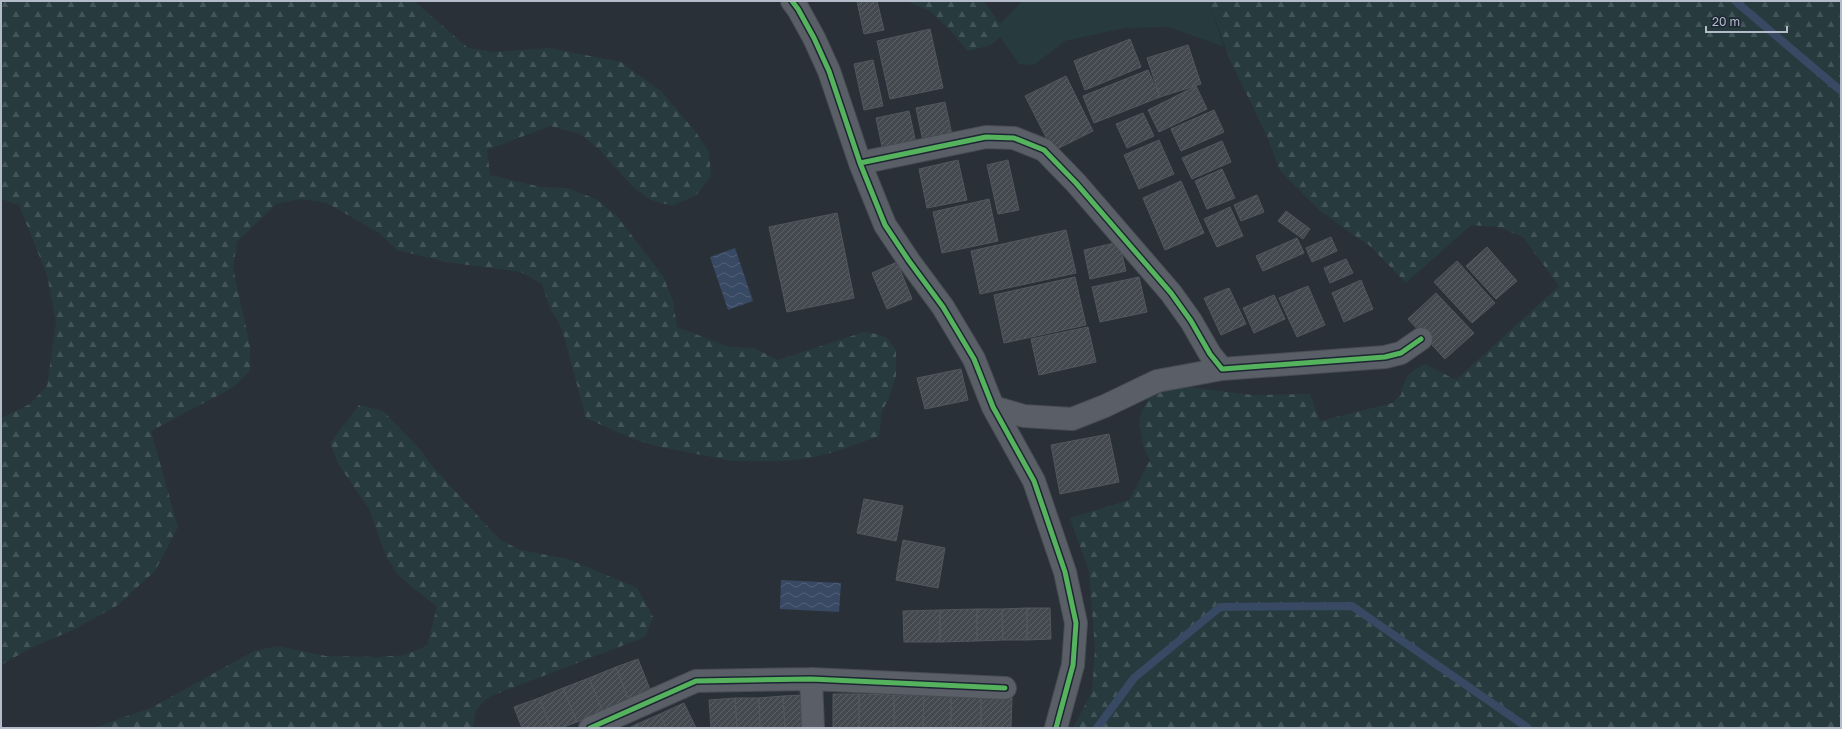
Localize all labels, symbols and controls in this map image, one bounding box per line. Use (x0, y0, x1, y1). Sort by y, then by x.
scale bar (1706, 8, 1787, 34)
text: 20 m (1712, 14, 1740, 29)

